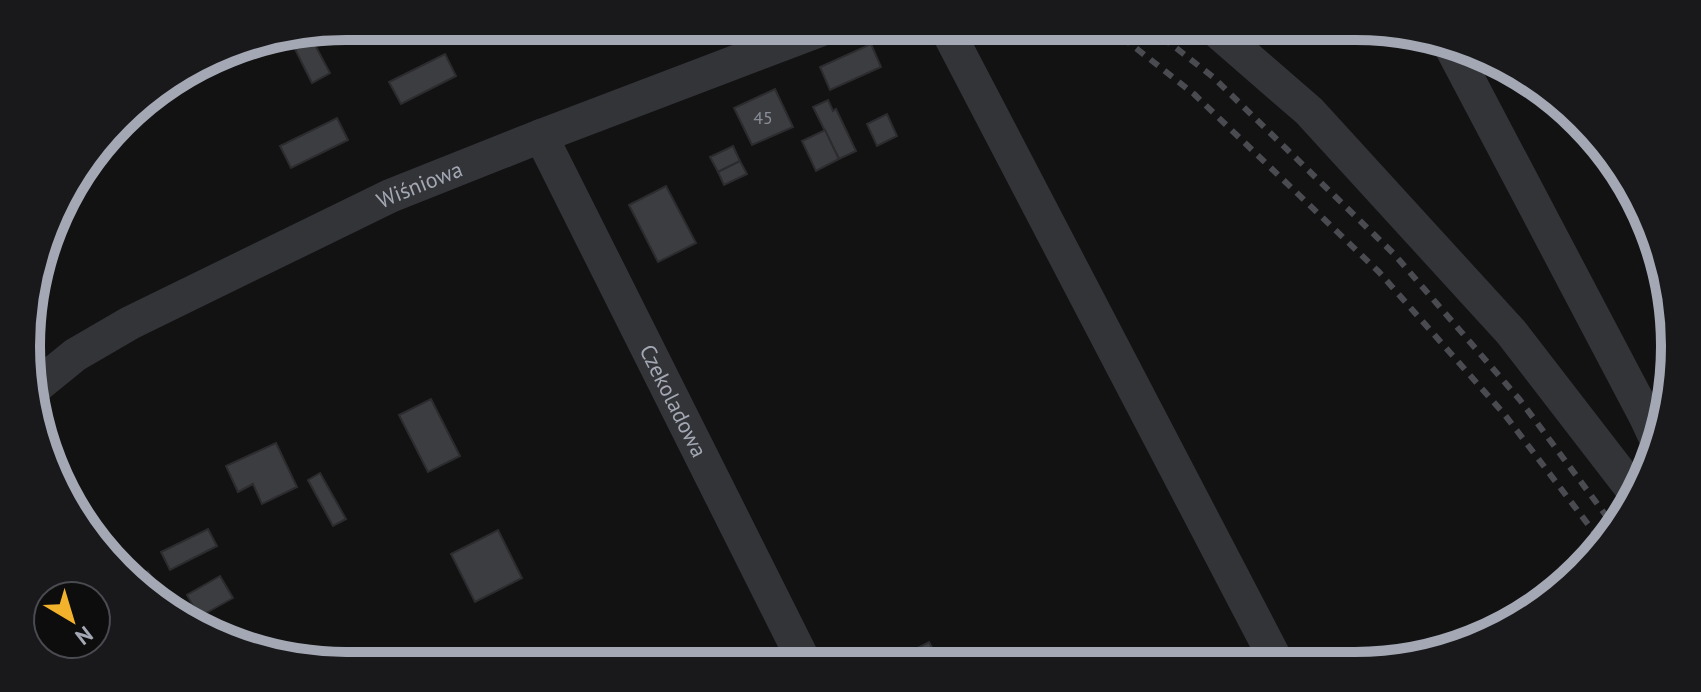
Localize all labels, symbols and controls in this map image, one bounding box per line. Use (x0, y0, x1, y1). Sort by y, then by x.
house number: 45 (753, 106, 773, 129)
street label: Wiśniowa (372, 155, 466, 214)
street label: Czekoladowa (634, 340, 714, 462)
north arrow (32, 580, 112, 660)
text: N (70, 620, 99, 651)

